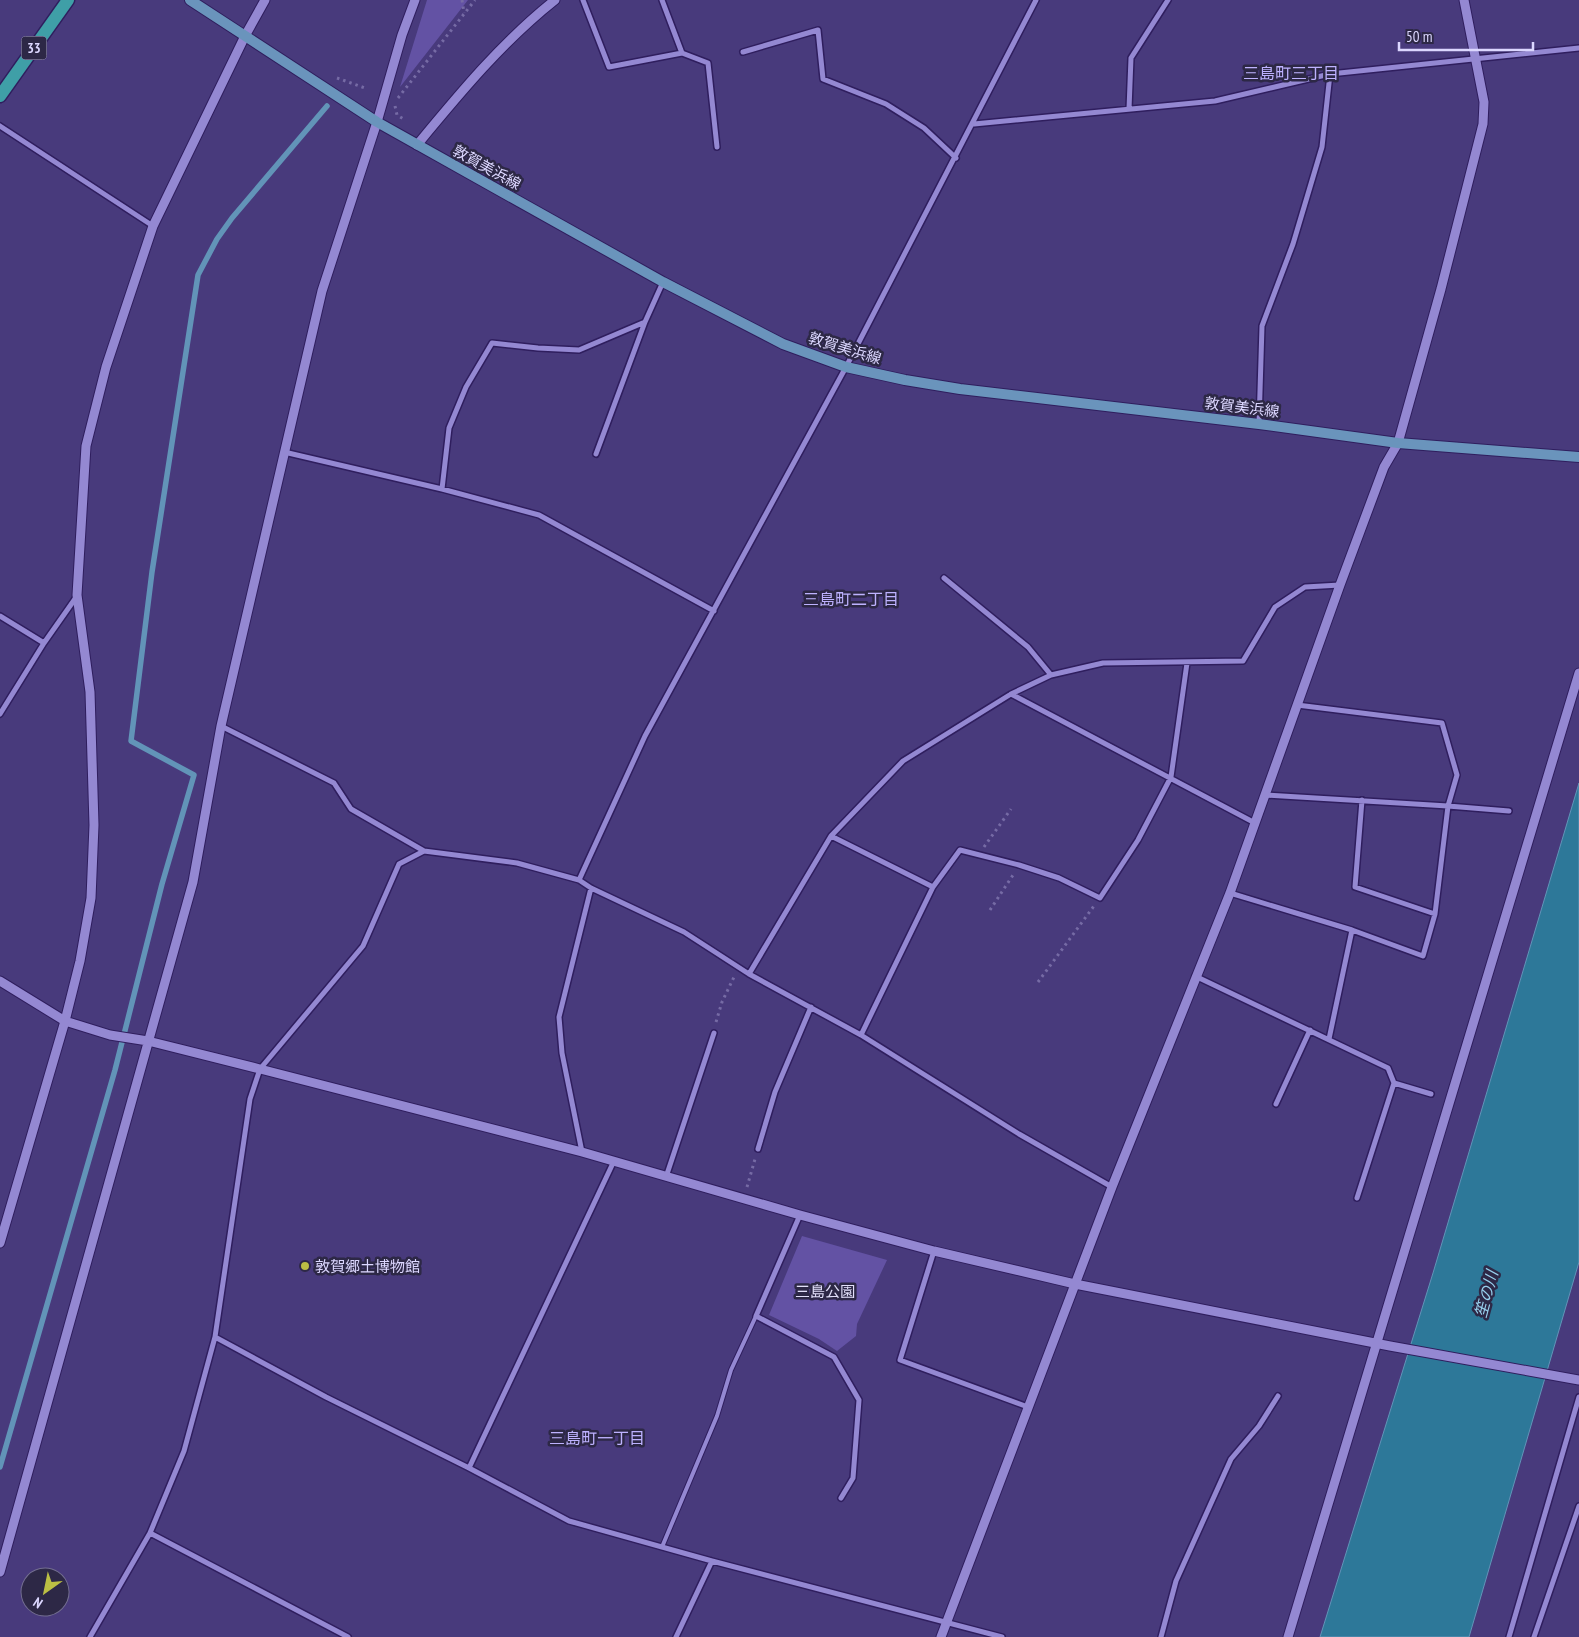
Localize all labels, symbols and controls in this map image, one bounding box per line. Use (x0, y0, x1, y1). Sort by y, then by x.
scale bar (1399, 20, 1533, 52)
text: 50 m (1406, 27, 1432, 46)
road number: 33 (22, 36, 46, 59)
district label: 三島町三丁目 (1243, 63, 1339, 83)
street label: 敦賀美浜線 (450, 141, 524, 193)
street label: 敦賀美浜線 (806, 328, 884, 368)
street label: 敦賀美浜線 (1204, 393, 1280, 421)
district label: 三島町二丁目 (803, 589, 899, 609)
place label: 敦賀郷土博物館 (315, 1257, 420, 1276)
marker: 敦賀郷土博物館 (299, 1260, 311, 1272)
water label: 笙の川 (1470, 1266, 1502, 1320)
park label: 三島公園 (795, 1282, 855, 1301)
district label: 三島町一丁目 (549, 1428, 645, 1448)
north arrow (20, 1567, 70, 1617)
text: N (30, 1593, 46, 1613)

